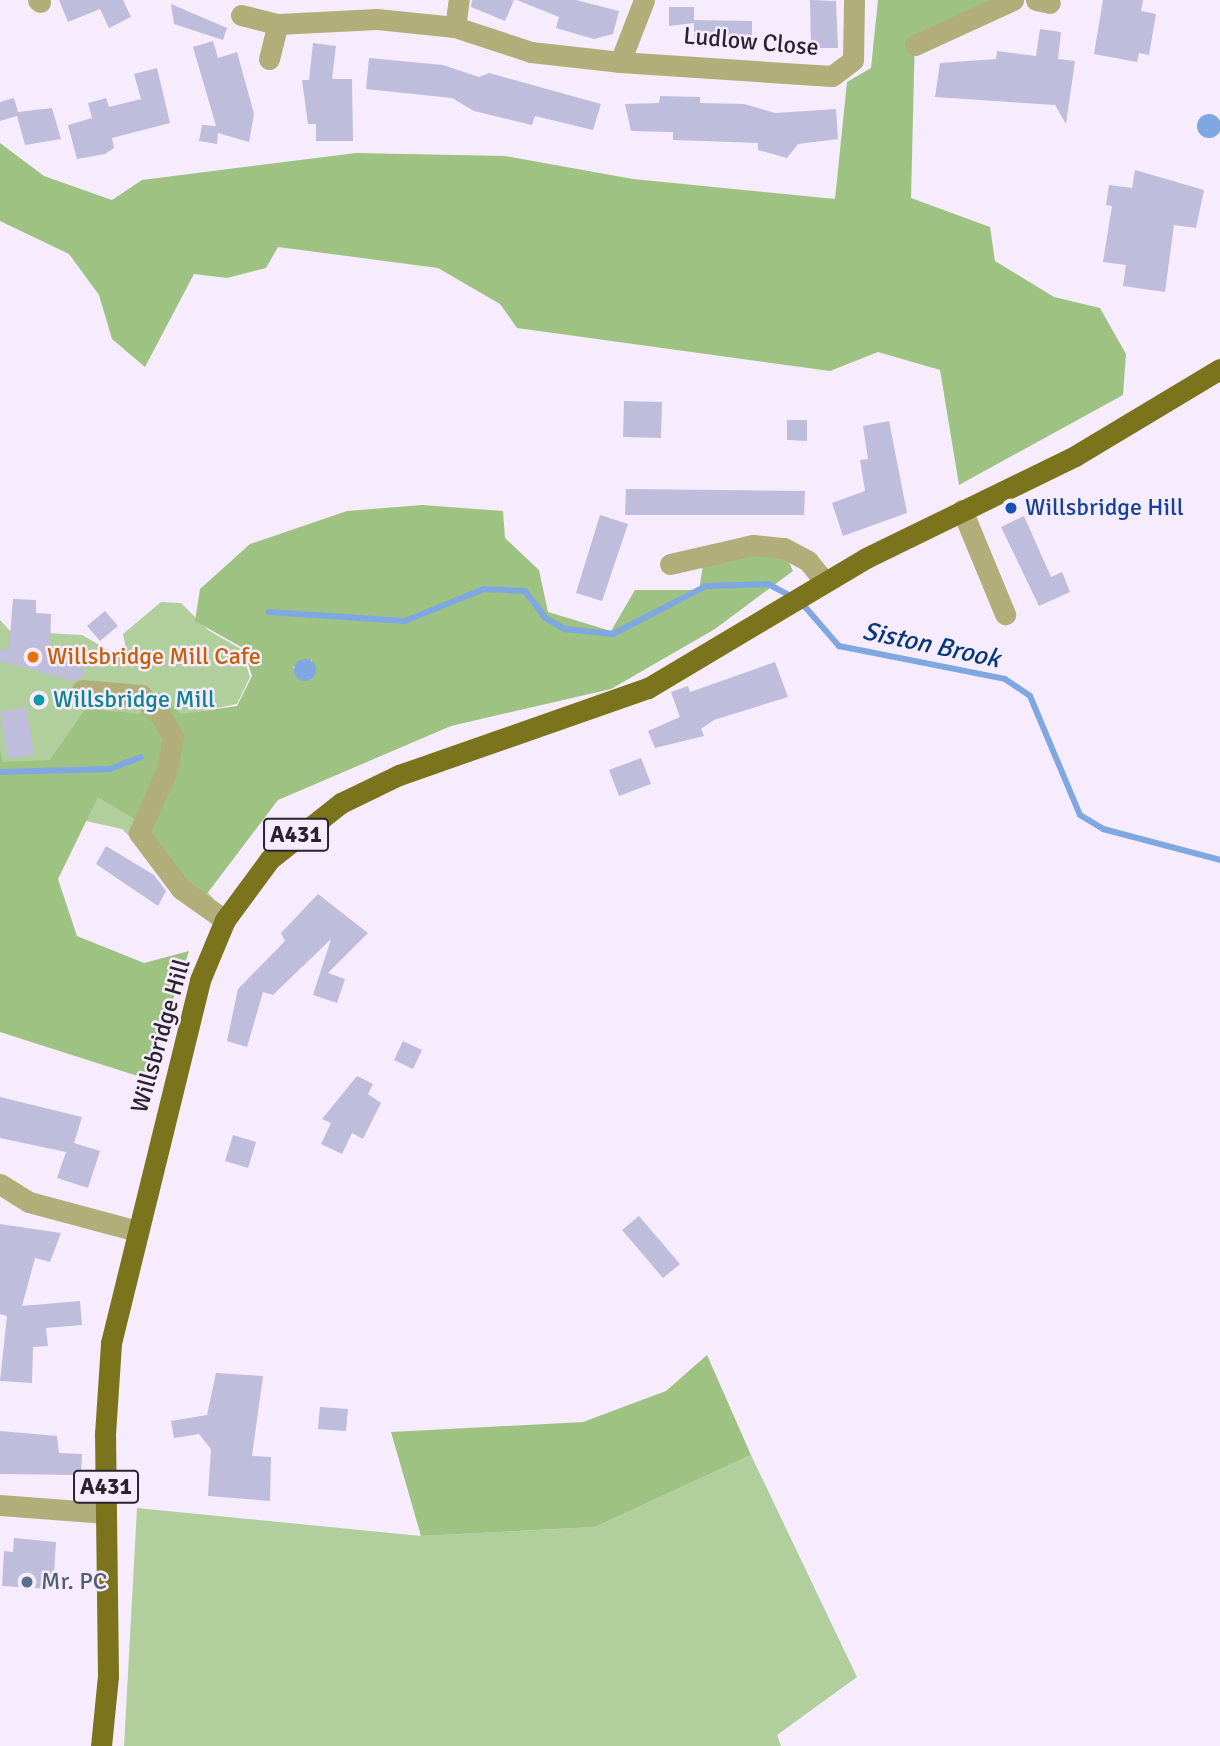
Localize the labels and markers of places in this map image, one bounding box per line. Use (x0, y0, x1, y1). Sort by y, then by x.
place label: Willsbridge Hill (1025, 494, 1184, 522)
marker: Willsbridge Hill (1003, 500, 1019, 516)
place label: Willsbridge Mill Cafe (47, 643, 261, 671)
marker: Willsbridge Mill Cafe (25, 649, 41, 665)
place label: Willsbridge Mill (53, 686, 215, 714)
marker: Willsbridge Mill (31, 692, 47, 708)
place label: Mr. PC (41, 1568, 107, 1596)
marker: Mr. PC (19, 1574, 35, 1590)

